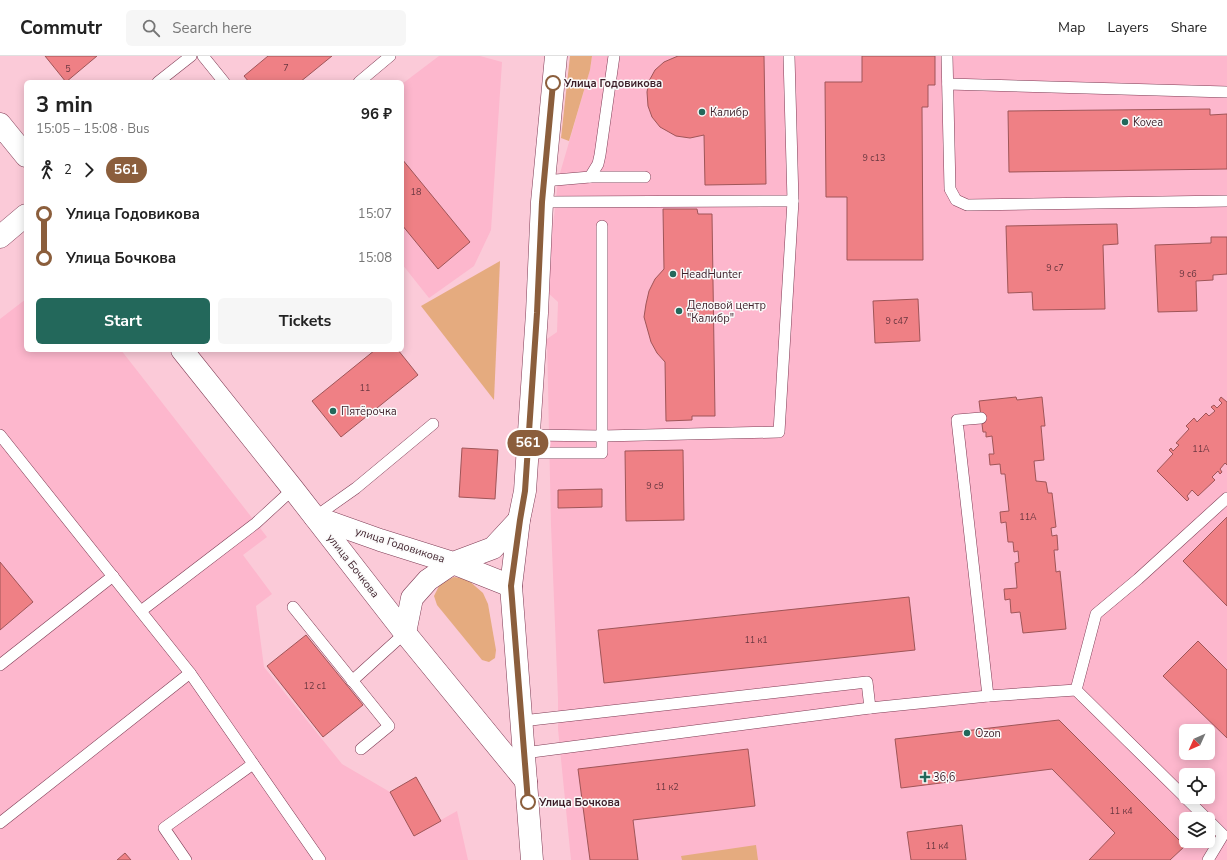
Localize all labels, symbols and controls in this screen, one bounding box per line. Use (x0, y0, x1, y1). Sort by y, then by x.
search box (126, 10, 406, 46)
text: Commutr (20, 15, 102, 41)
icon: search (140, 17, 162, 39)
text: Search here (172, 18, 252, 38)
text: Map (1058, 18, 1085, 37)
text: Layers (1107, 18, 1149, 37)
text: Share (1171, 18, 1207, 37)
house number: 7 (283, 62, 289, 74)
house number: 5 (65, 63, 71, 75)
marker: Улица Годовикова (545, 75, 561, 91)
place label: Улица Годовикова (563, 76, 662, 91)
text: 3 min (36, 90, 93, 120)
text: 96 ₽ (361, 104, 392, 124)
place label: Калибр (710, 105, 748, 120)
marker: Калибр (697, 107, 707, 117)
place label: Kovea (1133, 115, 1163, 130)
marker: Kovea (1120, 117, 1130, 127)
text: 15:05 – 15:08 · Bus (36, 120, 150, 138)
house number: 9 с13 (863, 152, 885, 164)
icon: walk (36, 159, 58, 181)
icon: forward (78, 159, 100, 181)
text: 561 (114, 160, 139, 179)
text: 2 (64, 161, 72, 179)
house number: 18 (411, 186, 421, 198)
text: Улица Годовикова (66, 204, 200, 224)
text: 15:07 (358, 205, 392, 223)
text: Улица Бочкова (66, 248, 176, 268)
text: 15:08 (358, 249, 392, 267)
house number: 9 с7 (1046, 262, 1064, 274)
place label: HeadHunter (681, 267, 742, 282)
house number: 9 с6 (1179, 268, 1197, 280)
marker: HeadHunter (668, 269, 678, 279)
button: Start (36, 298, 210, 344)
button: Tickets (218, 298, 392, 344)
place label: Деловой центр "Калибр" (687, 298, 766, 326)
marker: Деловой центр "Калибр" (674, 306, 684, 316)
house number: 9 с47 (886, 315, 908, 327)
house number: 11 (360, 382, 370, 394)
place label: Пятёрочка (341, 404, 397, 419)
marker: Пятёрочка (328, 406, 338, 416)
line badge: 561 (505, 430, 551, 456)
text: 561 (515, 433, 541, 452)
house number: 11А (1192, 443, 1210, 455)
house number: 9 с9 (646, 480, 664, 492)
house number: 11А (1019, 511, 1037, 523)
street label: улица Годовикова (353, 523, 447, 567)
street label: улица Бочкова (323, 531, 383, 601)
house number: 11 к1 (744, 634, 768, 646)
house number: 12 с1 (304, 680, 326, 692)
north arrow (1179, 724, 1215, 760)
map controls (1179, 724, 1215, 848)
place label: Ozon (975, 726, 1001, 741)
marker: Ozon (962, 728, 972, 738)
button: locate (1179, 768, 1215, 804)
place label: 36,6 (933, 770, 956, 785)
marker: 36,6 (920, 772, 930, 782)
house number: 11 к2 (655, 781, 679, 793)
marker: Улица Бочкова (520, 794, 536, 810)
place label: Улица Бочкова (538, 795, 620, 810)
house number: 11 к4 (1109, 805, 1133, 817)
button: layers (1179, 812, 1215, 848)
house number: 11 к4 (925, 840, 949, 852)

